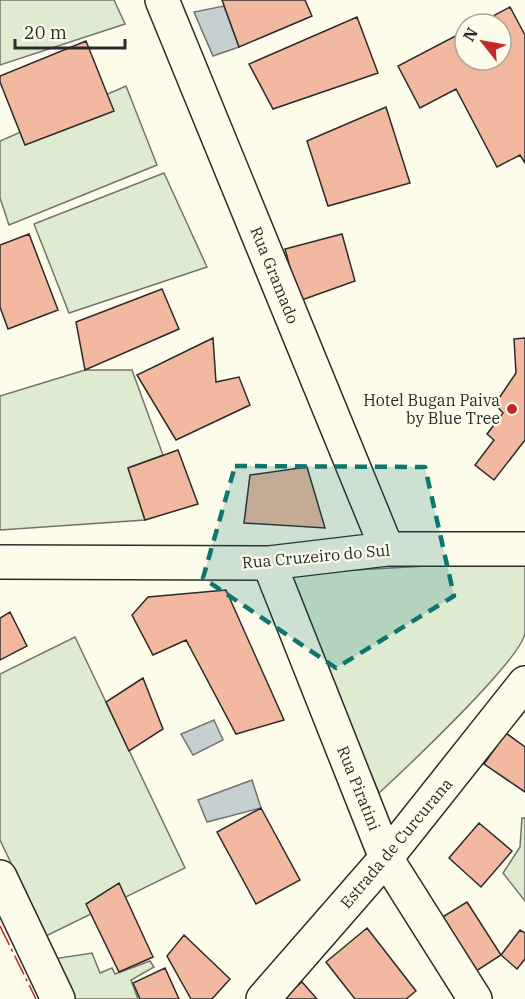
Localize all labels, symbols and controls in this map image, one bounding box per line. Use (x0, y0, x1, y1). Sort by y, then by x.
scale bar (15, 12, 124, 50)
north arrow (453, 12, 513, 72)
text: 20 m (24, 21, 67, 44)
text: N (458, 24, 482, 45)
street label: Rua Gramado (246, 223, 304, 327)
place label: Hotel Bugan Paiva by Blue Tree (363, 390, 500, 428)
marker: Hotel Bugan Paiva by Blue Tree (505, 402, 519, 416)
street label: Rua Cruzeiro do Sul (241, 540, 391, 572)
street label: Rua Piratini (333, 743, 385, 833)
street label: Estrada de Curcurana (336, 774, 457, 912)

